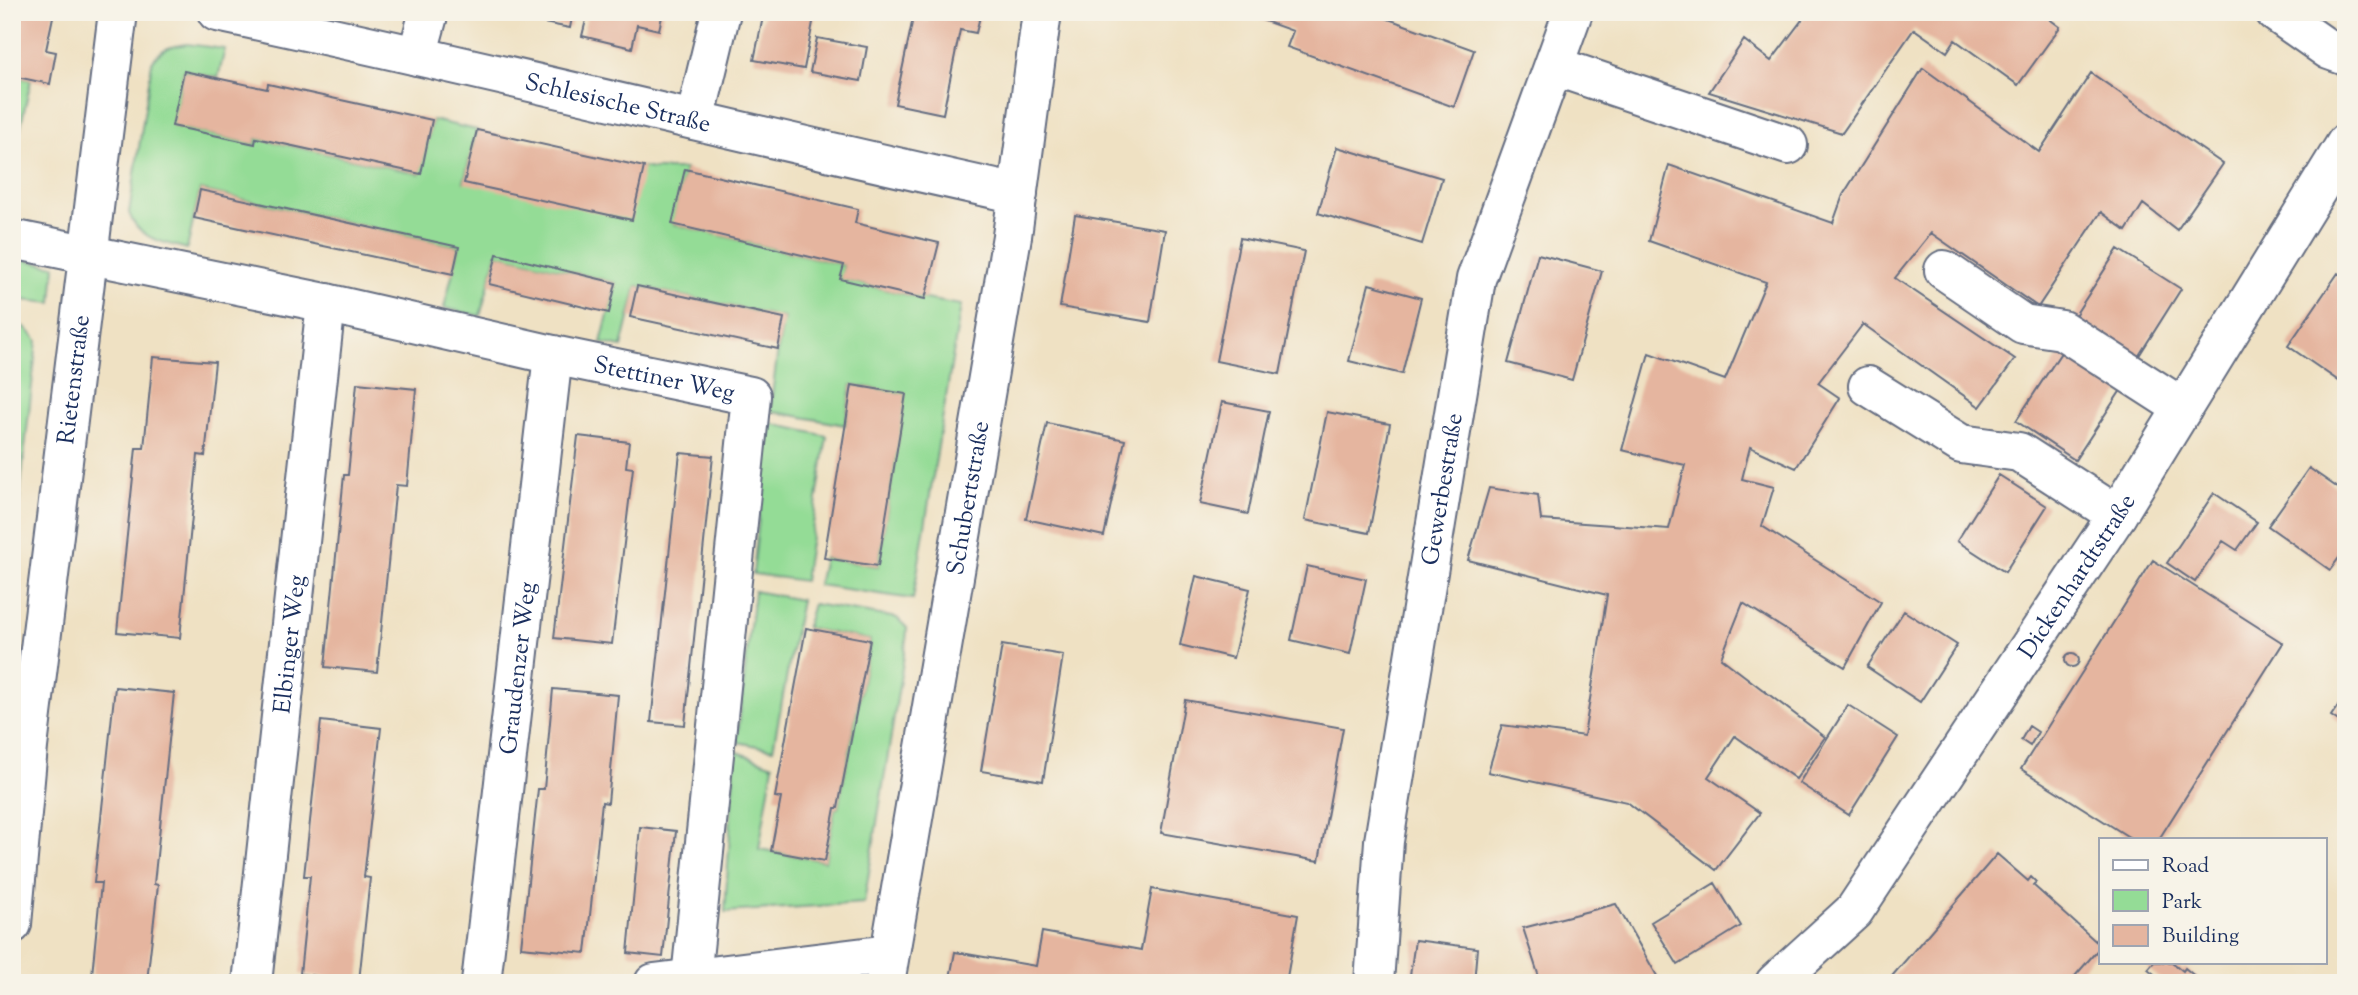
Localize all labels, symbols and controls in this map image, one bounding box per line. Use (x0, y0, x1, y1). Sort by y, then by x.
street label: Schlesische Straße (521, 66, 714, 142)
street label: Rietenstraße (50, 313, 100, 446)
street label: Stettiner Weg (590, 349, 738, 411)
street label: Gewerbestraße (1414, 411, 1473, 568)
street label: Schubertstraße (940, 419, 999, 578)
street label: Dickenhardtstraße (2011, 488, 2145, 666)
street label: Elbinger Weg (266, 573, 315, 715)
street label: Graudenzer Weg (492, 580, 546, 756)
legend (2099, 838, 2326, 964)
text: Road (2162, 852, 2209, 882)
text: Park (2162, 888, 2203, 918)
text: Building (2162, 922, 2239, 952)

